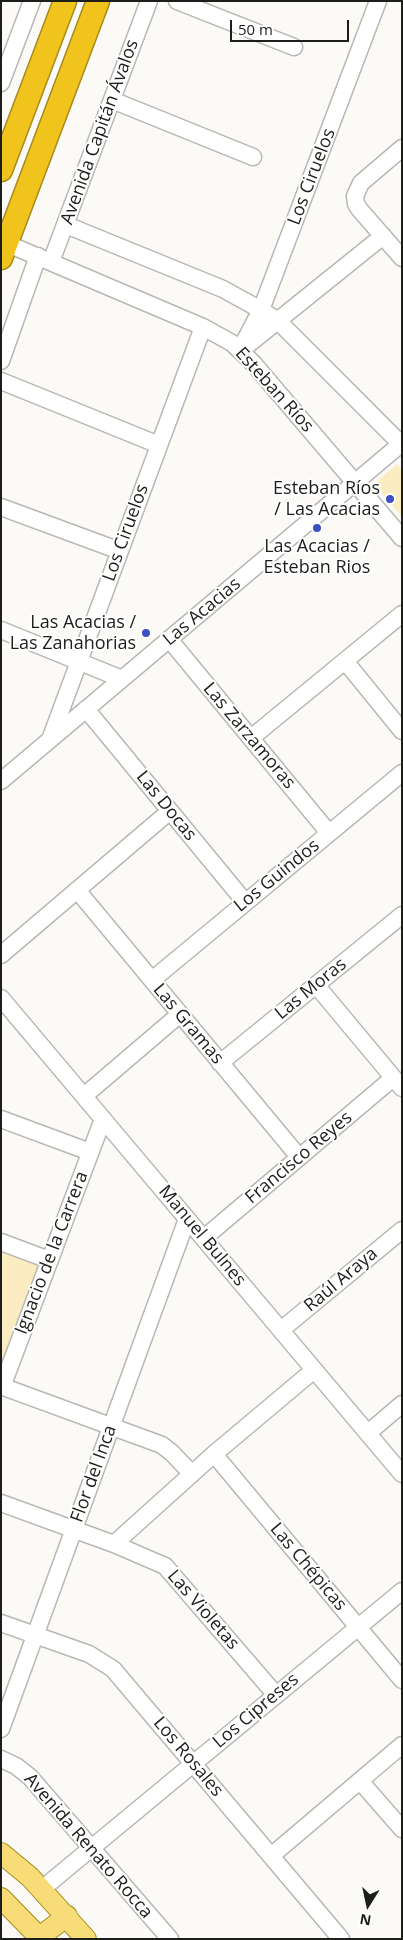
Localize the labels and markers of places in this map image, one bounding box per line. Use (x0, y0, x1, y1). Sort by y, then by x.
place label: Esteban Ríos / Las Acacias (273, 478, 380, 520)
marker: Esteban Ríos / Las Acacias (384, 493, 396, 505)
marker: Las Acacias / Esteban Rios (311, 522, 323, 534)
place label: Las Acacias / Esteban Rios (264, 536, 370, 578)
place label: Las Acacias / Las Zanahorias (10, 612, 136, 654)
marker: Las Acacias / Las Zanahorias (140, 627, 152, 639)

